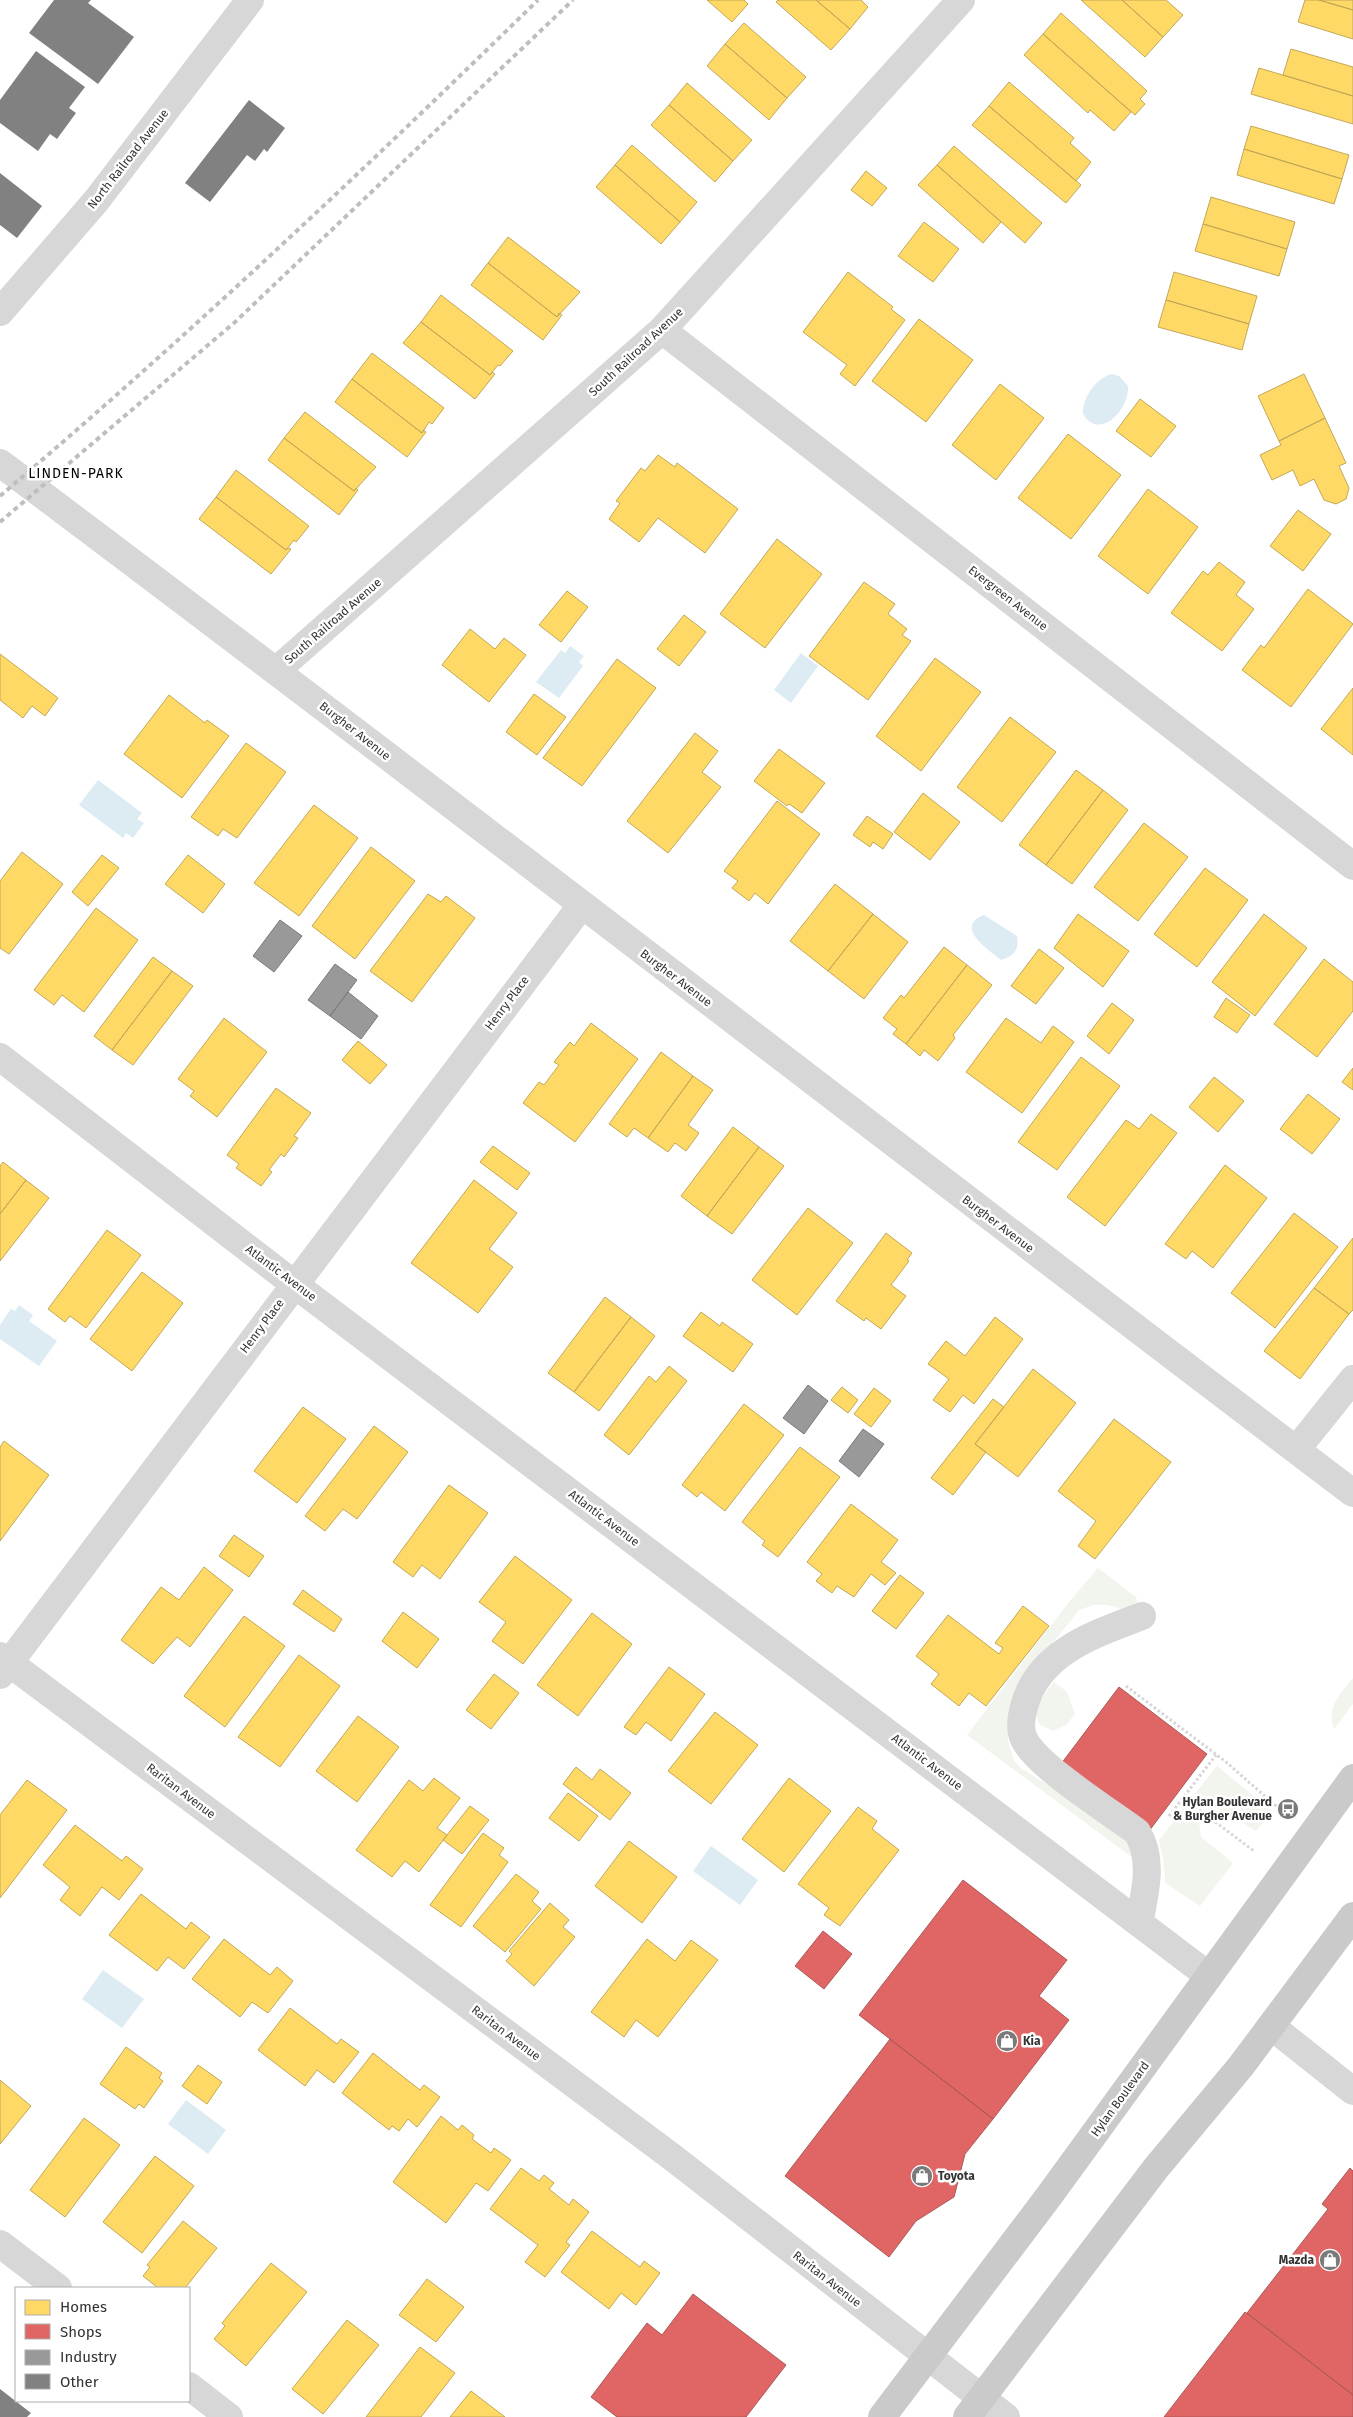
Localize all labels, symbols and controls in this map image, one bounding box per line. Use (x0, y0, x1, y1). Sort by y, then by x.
street label: North Railroad Avenue (85, 106, 171, 212)
street label: South Railroad Avenue (586, 305, 686, 399)
district label: LINDEN-PARK (28, 465, 124, 482)
street label: Evergreen Avenue (966, 563, 1050, 633)
street label: South Railroad Avenue (282, 575, 384, 667)
street label: Burgher Avenue (317, 699, 393, 763)
street label: Burgher Avenue (637, 946, 715, 1010)
street label: Henry Place (482, 973, 532, 1033)
street label: Burgher Avenue (959, 1192, 1037, 1256)
street label: Atlantic Avenue (243, 1242, 319, 1304)
street label: Henry Place (237, 1296, 287, 1356)
street label: Atlantic Avenue (566, 1487, 642, 1549)
street label: Atlantic Avenue (889, 1731, 965, 1793)
street label: Raritan Avenue (144, 1761, 218, 1821)
place label: Hylan Boulevard & Burgher Avenue (1173, 1795, 1272, 1823)
bus stop icon: Hylan Boulevard & Burgher Avenue (1276, 1797, 1300, 1821)
street label: Raritan Avenue (469, 2003, 543, 2063)
shop icon: Kia (995, 2029, 1019, 2053)
place label: Kia (1023, 2034, 1041, 2048)
street label: Hylan Boulevard (1088, 2059, 1152, 2139)
shop icon: Toyota (910, 2164, 934, 2188)
place label: Toyota (938, 2169, 975, 2183)
street label: Raritan Avenue (790, 2248, 864, 2310)
shop icon: Mazda (1318, 2248, 1342, 2272)
place label: Mazda (1279, 2253, 1314, 2267)
legend (15, 2287, 190, 2402)
text: Homes (60, 2298, 107, 2316)
text: Shops (60, 2323, 102, 2341)
text: Industry (60, 2348, 117, 2366)
text: Other (60, 2373, 99, 2391)

